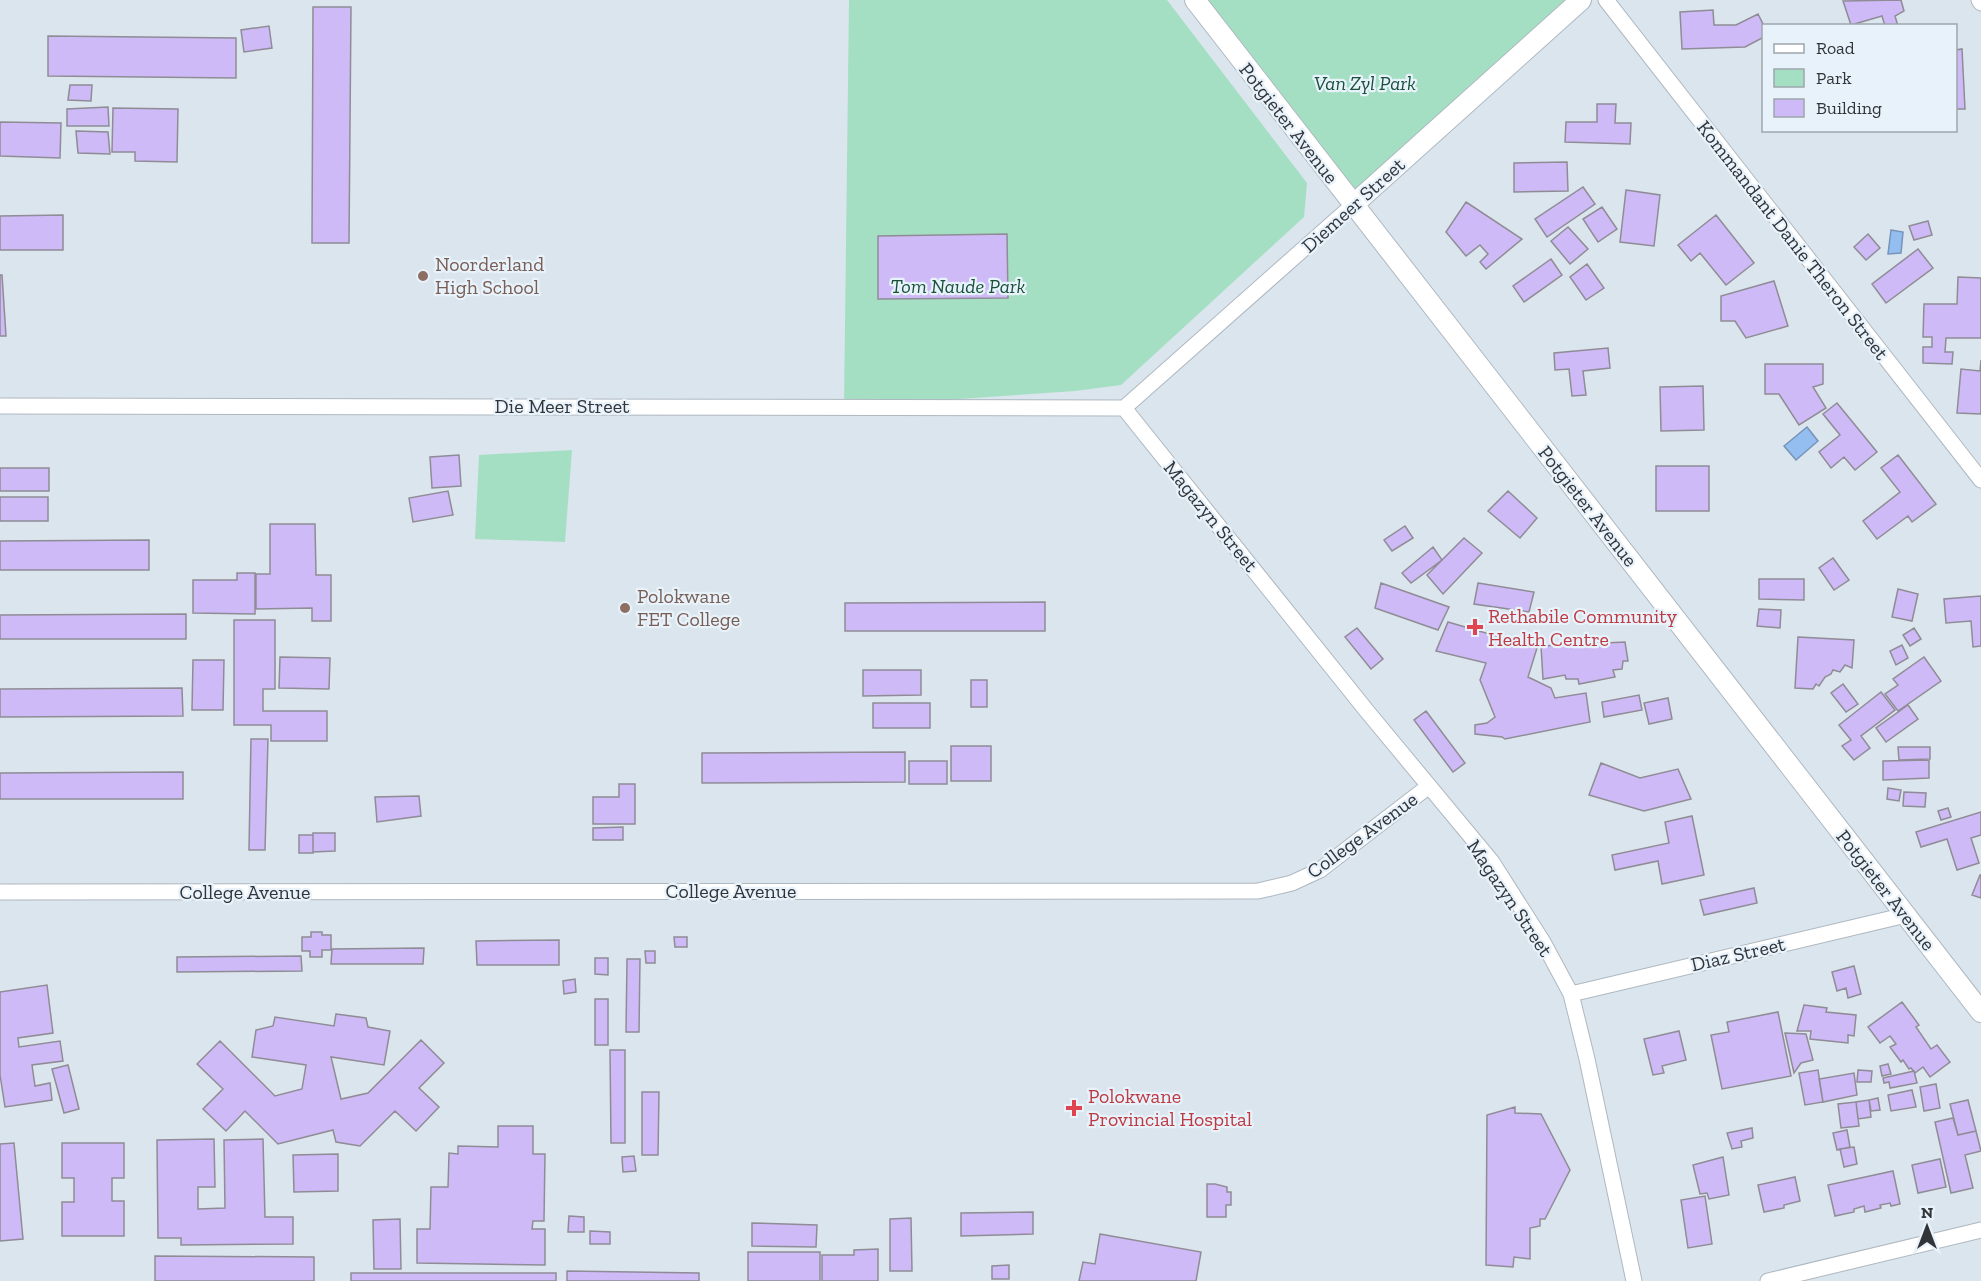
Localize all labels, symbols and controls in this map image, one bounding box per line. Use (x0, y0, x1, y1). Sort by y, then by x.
legend (1762, 24, 1957, 132)
text: Road (1816, 37, 1855, 59)
street label: Potgieter Avenue (1234, 58, 1344, 188)
text: Park (1816, 67, 1852, 89)
park label: Van Zyl Park (1314, 71, 1416, 95)
text: Building (1816, 97, 1882, 119)
street label: Kommandant Danie Theron Street (1692, 116, 1894, 365)
street label: Diemeer Street (1296, 152, 1410, 258)
place label: Noorderland High School (435, 252, 544, 299)
marker: Noorderland High School (416, 269, 430, 283)
park label: Tom Naude Park (890, 274, 1026, 298)
street label: Die Meer Street (495, 394, 630, 418)
street label: Potgieter Avenue (1533, 441, 1643, 571)
street label: Magazyn Street (1159, 456, 1263, 577)
place label: Polokwane FET College (637, 584, 740, 631)
marker: Polokwane FET College (618, 601, 632, 615)
place label: Rethabile Community Health Centre (1488, 604, 1678, 651)
marker: Rethabile Community Health Centre (1466, 618, 1484, 636)
street label: College Avenue (1302, 787, 1422, 883)
street label: Potgieter Avenue (1831, 825, 1941, 955)
street label: Magazyn Street (1462, 835, 1558, 961)
street label: College Avenue (666, 879, 796, 903)
street label: College Avenue (180, 880, 310, 904)
street label: Diaz Street (1689, 931, 1788, 976)
place label: Polokwane Provincial Hospital (1088, 1084, 1252, 1131)
marker: Polokwane Provincial Hospital (1065, 1099, 1083, 1117)
north arrow (1897, 1197, 1957, 1257)
text: N (1921, 1203, 1933, 1222)

